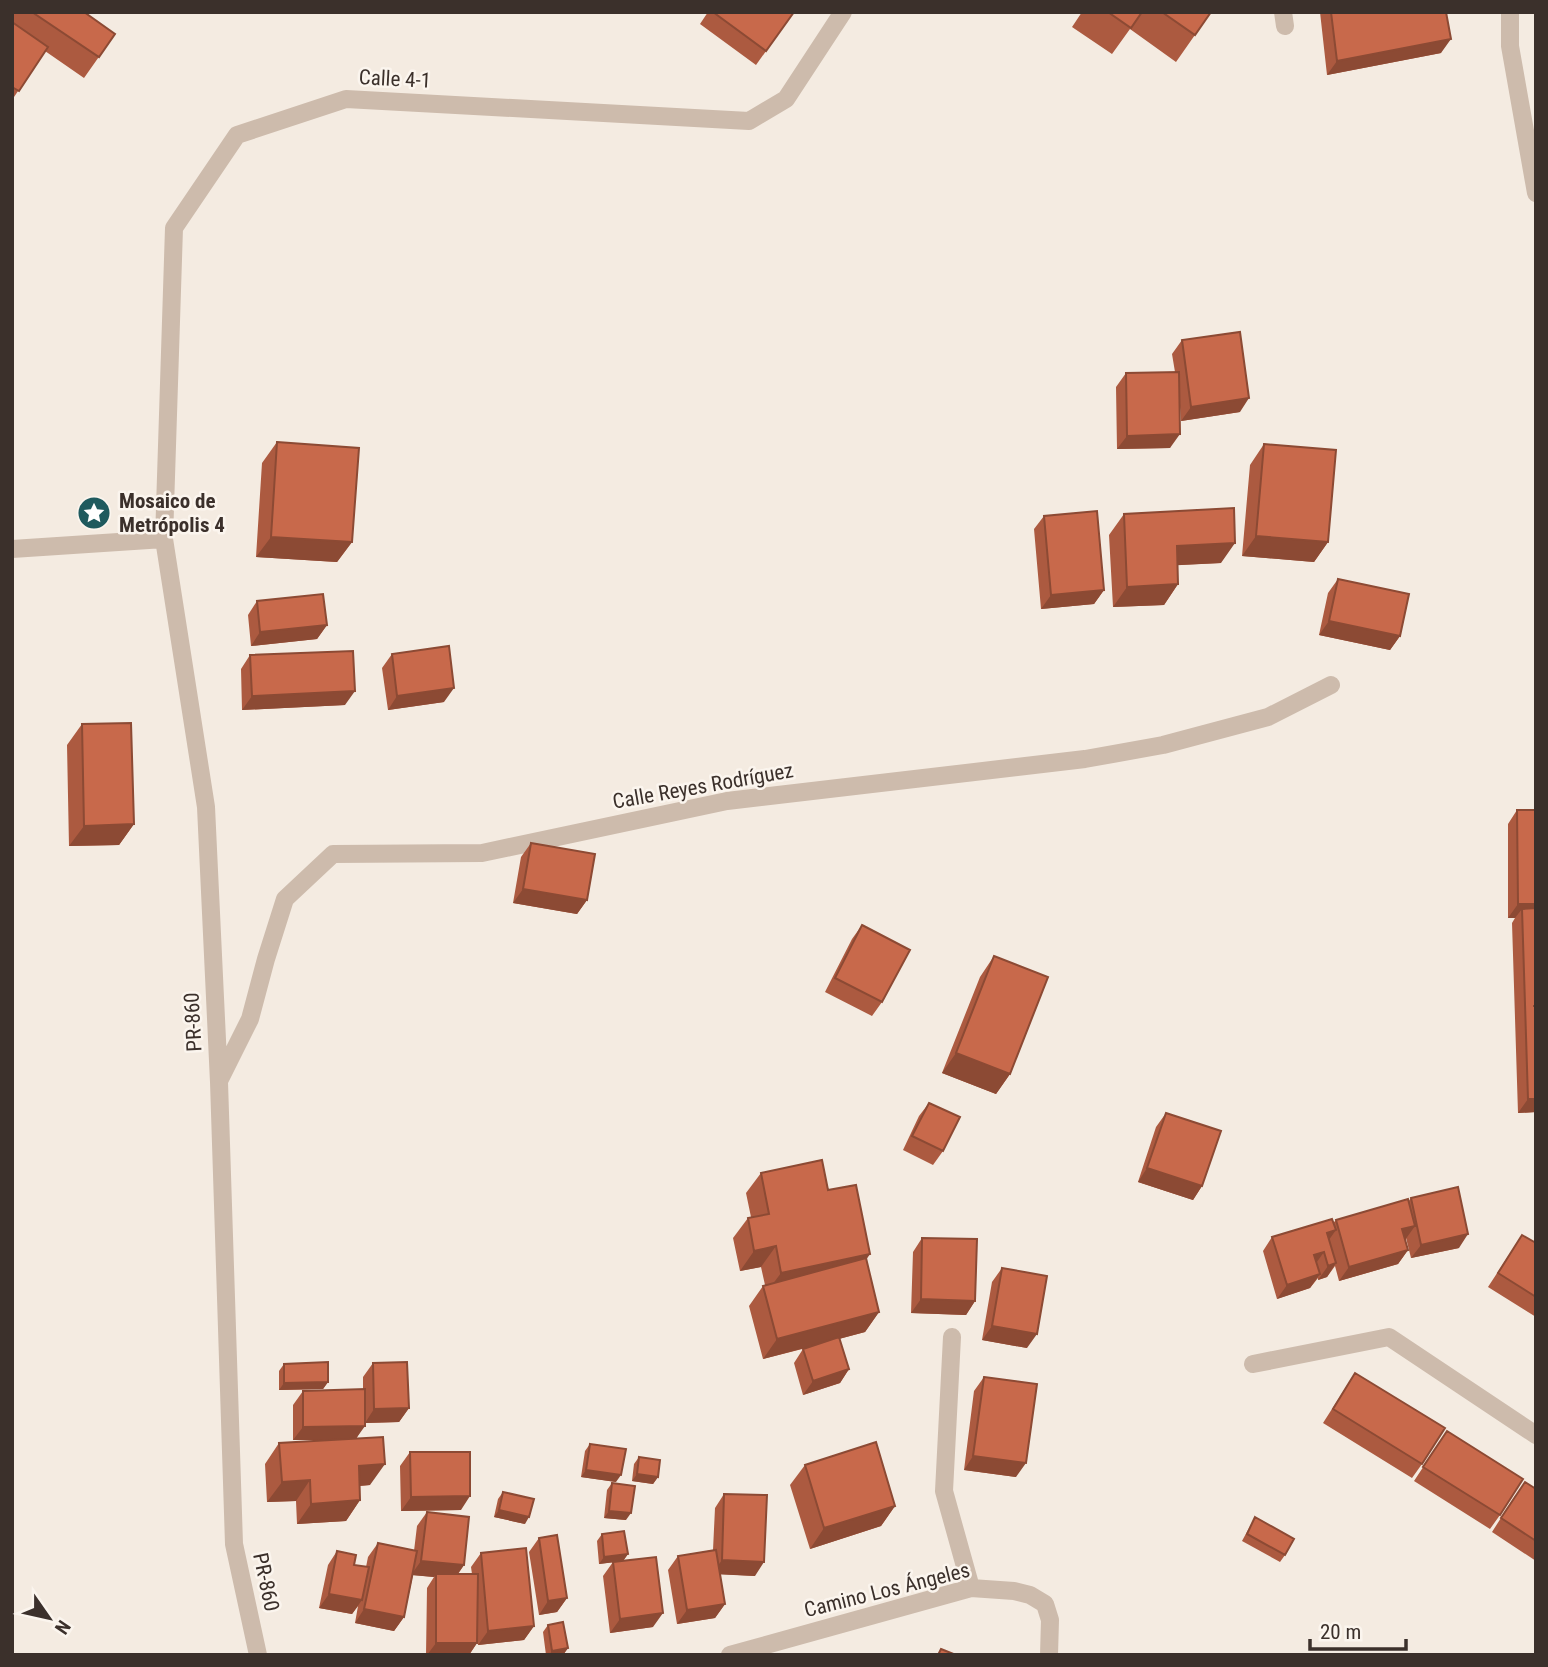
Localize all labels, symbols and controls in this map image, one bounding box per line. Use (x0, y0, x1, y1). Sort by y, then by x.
street label: Calle 4-1 (358, 65, 432, 93)
place label: Mosaico de Metrópolis 4 (119, 489, 225, 537)
place icon: Mosaico de Metrópolis 4 (75, 494, 113, 532)
street label: Calle Reyes Rodríguez (611, 758, 795, 814)
street label: PR-860 (179, 992, 207, 1052)
street label: PR-860 (248, 1551, 284, 1613)
street label: Camino Los Ángeles (802, 1558, 972, 1622)
north arrow (14, 1583, 84, 1653)
scale bar (1310, 1608, 1406, 1652)
text: N (50, 1616, 75, 1638)
text: 20 m (1320, 1620, 1361, 1644)

